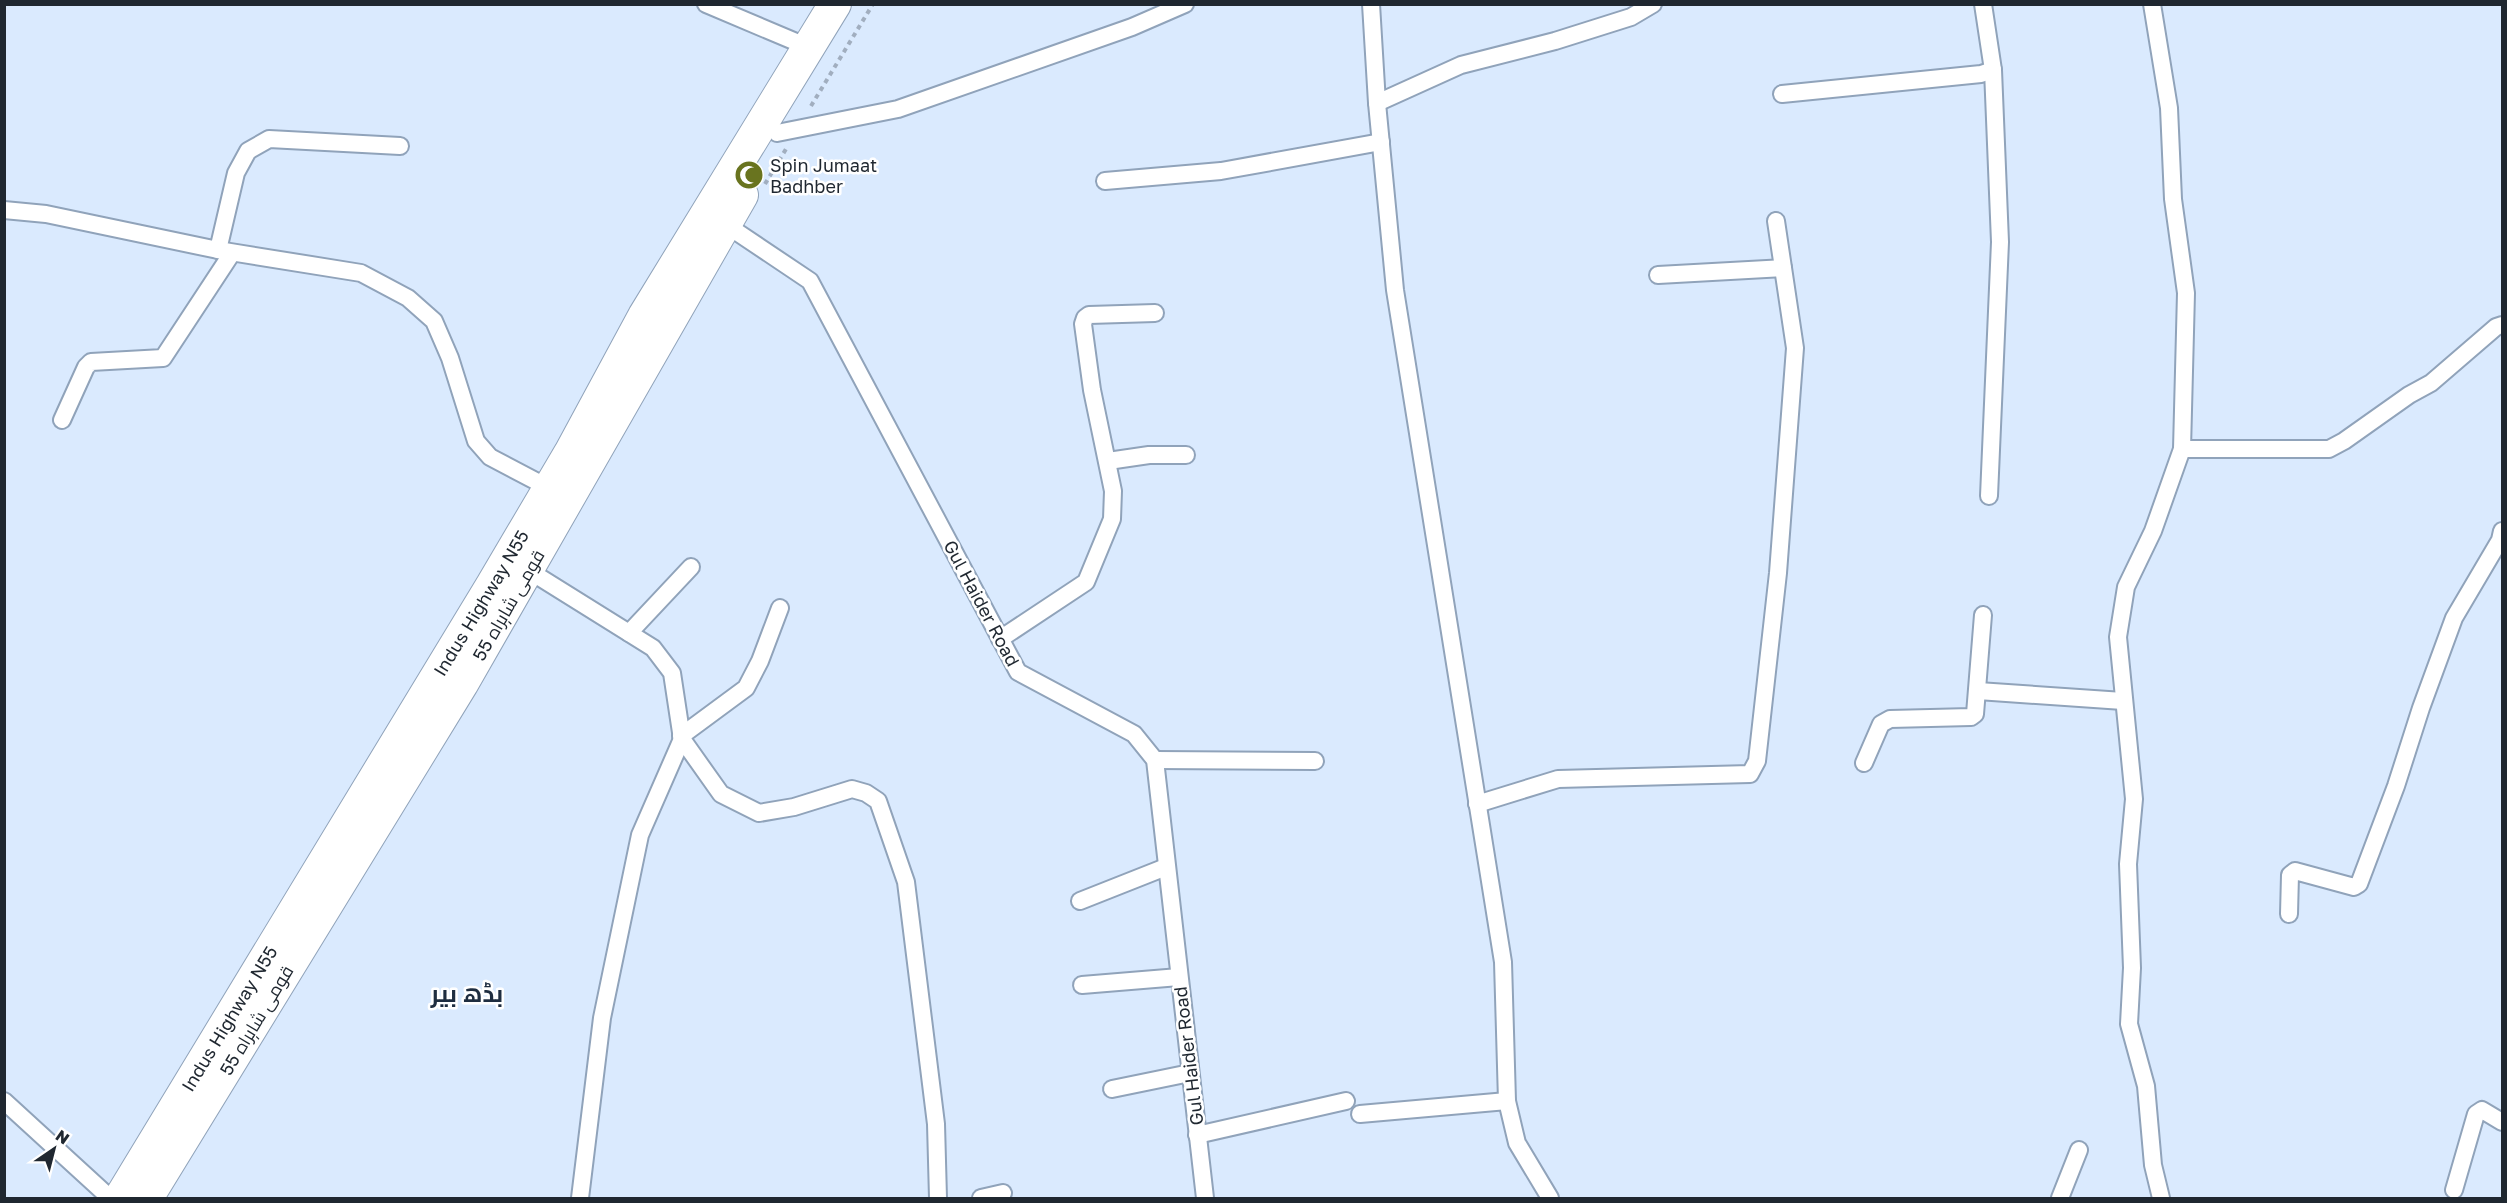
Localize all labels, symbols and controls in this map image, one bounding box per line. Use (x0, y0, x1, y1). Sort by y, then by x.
place label: Spin Jumaat Badhber (770, 154, 877, 197)
mosque icon: Spin Jumaat Badhber (733, 159, 765, 191)
street label: Indus Highway N55 (428, 526, 533, 680)
street label: Gul Haider Road (940, 536, 1024, 670)
street label: قومی شاہراہ 55 (467, 546, 550, 665)
street label: Indus Highway N55 (176, 942, 282, 1095)
street label: قومی شاہراہ 55 (215, 961, 299, 1080)
district label: بڈھ بیر (430, 978, 503, 1008)
street label: Gul Haider Road (1169, 985, 1207, 1127)
north arrow (24, 1119, 84, 1179)
text: N (52, 1125, 73, 1148)

